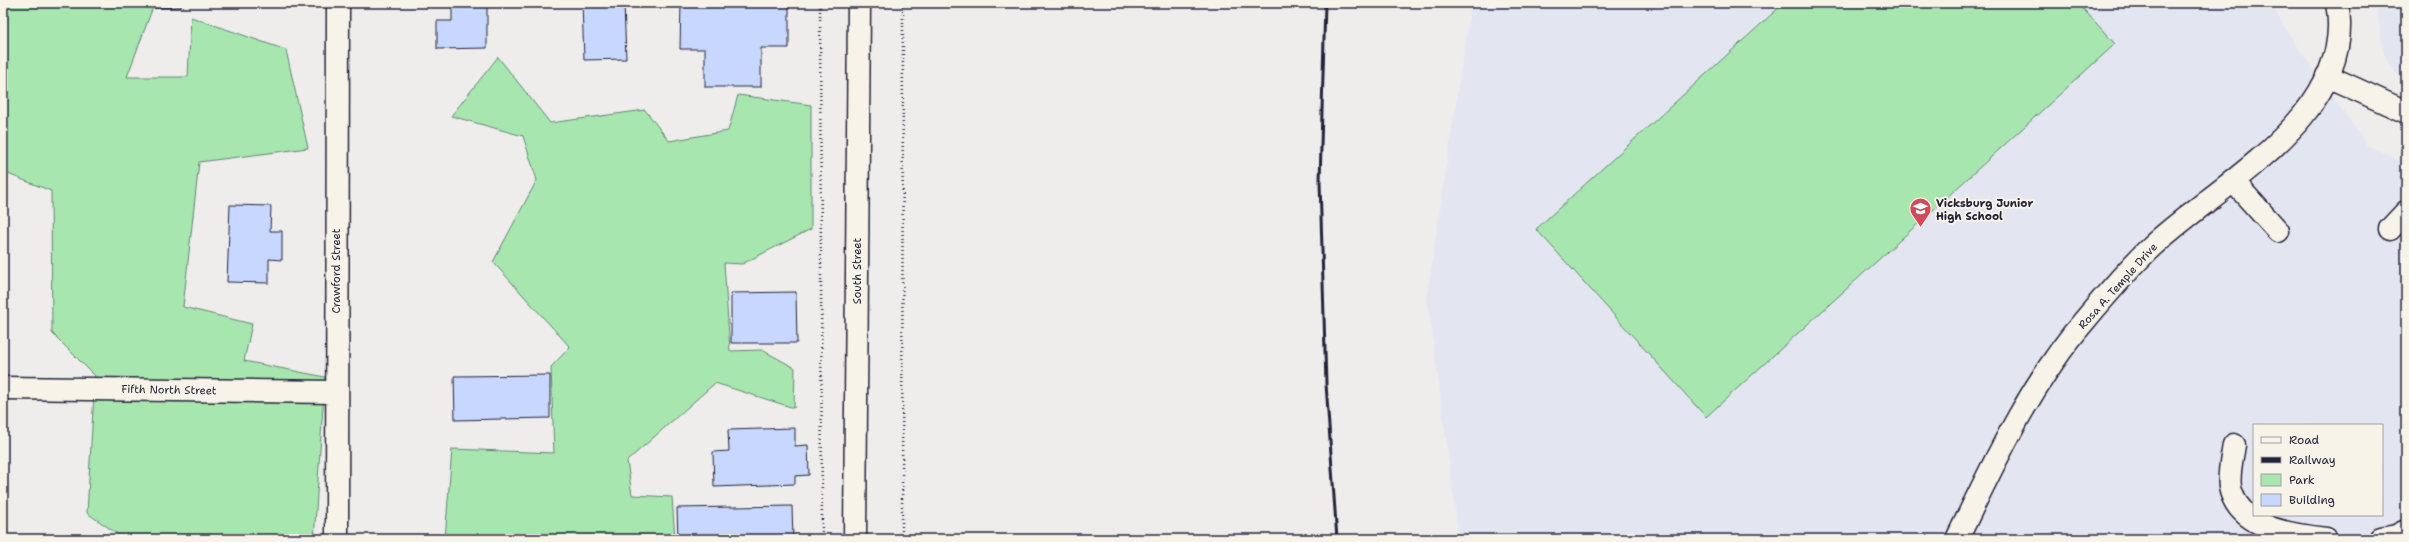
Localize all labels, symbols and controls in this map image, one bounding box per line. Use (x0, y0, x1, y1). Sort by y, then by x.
school or university icon: Vicksburg Junior High School (1908, 196, 1934, 229)
place label: Vicksburg Junior High School (1936, 196, 2033, 224)
street label: Crawford Street (329, 228, 344, 313)
street label: South Street (850, 238, 865, 304)
street label: Rosa A. Temple Drive (2075, 240, 2161, 332)
street label: Fifth North Street (121, 382, 217, 398)
legend (2253, 424, 2383, 516)
text: Road (2289, 432, 2320, 448)
text: Railway (2289, 452, 2336, 468)
text: Park (2289, 472, 2315, 488)
text: Building (2289, 492, 2335, 508)

